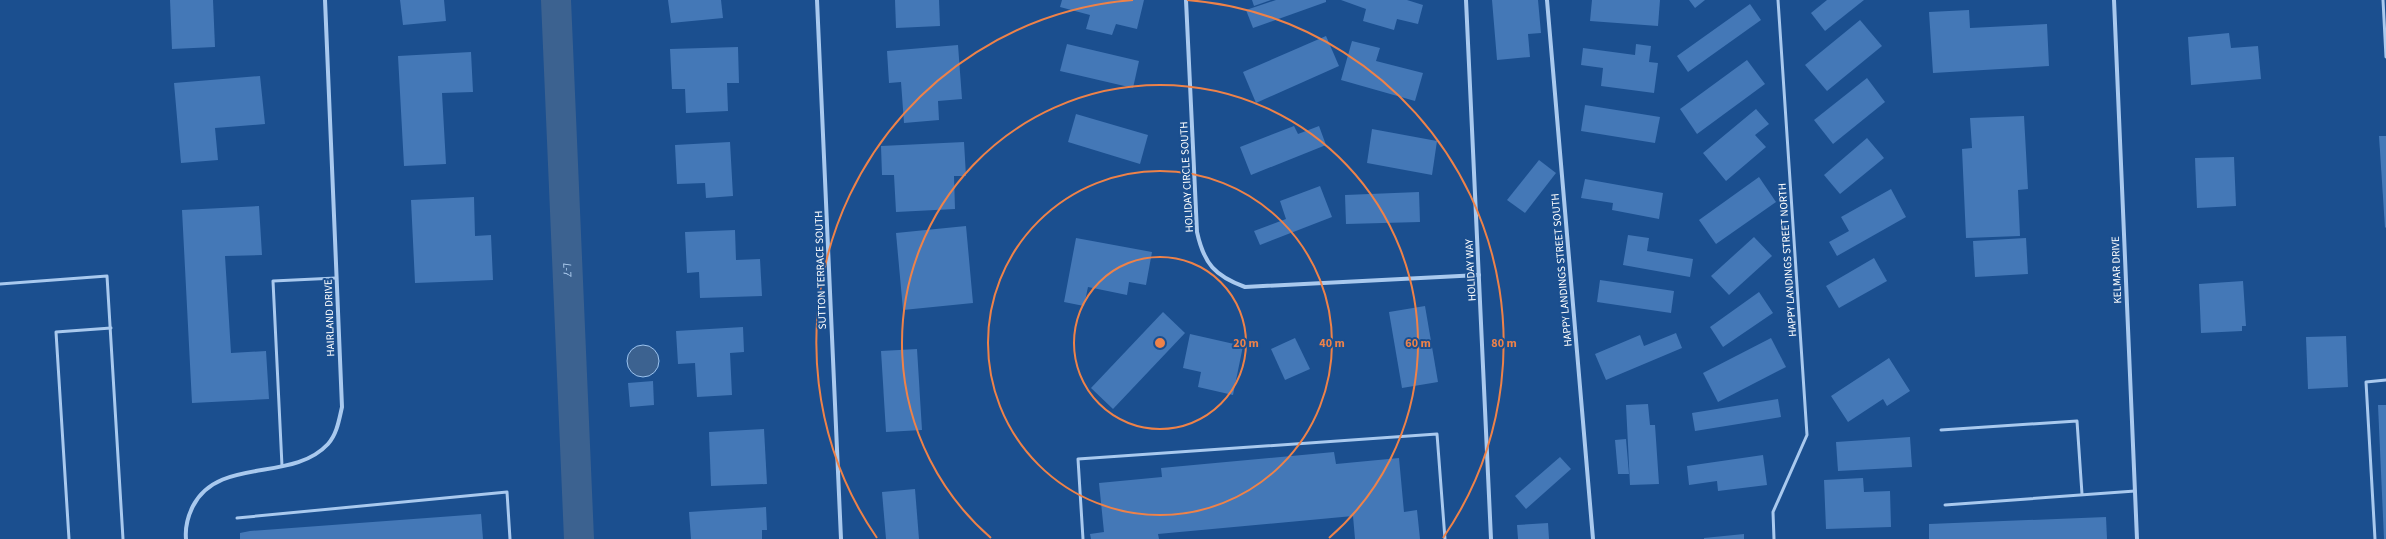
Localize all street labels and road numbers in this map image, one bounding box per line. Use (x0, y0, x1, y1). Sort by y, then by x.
street label: HOLIDAY CIRCLE SOUTH (1176, 121, 1197, 233)
street label: HAPPY LANDINGS STREET NORTH (1775, 183, 1800, 337)
street label: HAPPY LANDINGS STREET SOUTH (1547, 193, 1576, 347)
street label: SUTTON TERRACE SOUTH (811, 210, 830, 330)
street label: KELMAR DRIVE (2108, 236, 2125, 304)
street label: HOLIDAY WAY (1461, 238, 1480, 301)
street label: HAIRLAND DRIVE (321, 279, 338, 357)

